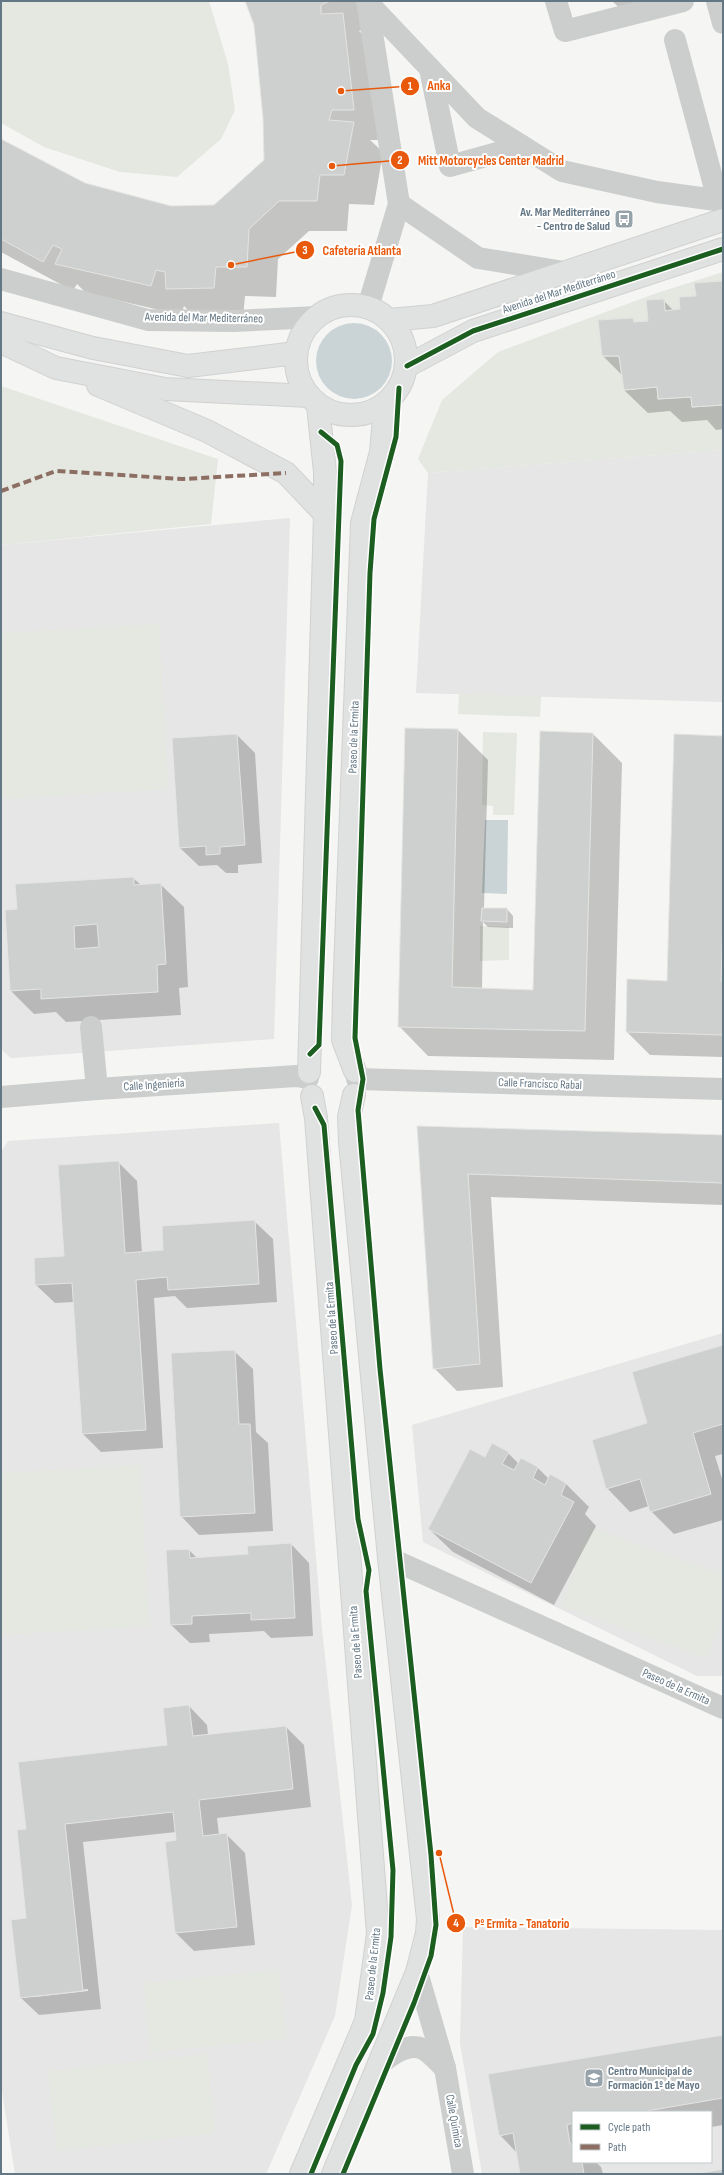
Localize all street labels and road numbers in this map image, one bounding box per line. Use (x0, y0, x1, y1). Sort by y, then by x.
street label: Avenida del Mar Mediterráneo (500, 267, 618, 318)
street label: Avenida del Mar Mediterráneo (144, 309, 263, 327)
street label: Paseo de la Ermita (345, 700, 363, 774)
street label: Calle Ingeniería (123, 1075, 185, 1095)
street label: Calle Francisco Rabal (498, 1075, 582, 1093)
street label: Paseo de la Ermita (322, 1281, 342, 1355)
street label: Paseo de la Ermita (346, 1605, 366, 1679)
street label: Paseo de la Ermita (640, 1665, 713, 1709)
street label: Paseo de la Ermita (362, 1927, 384, 2001)
street label: Calle Química (442, 2093, 466, 2149)

